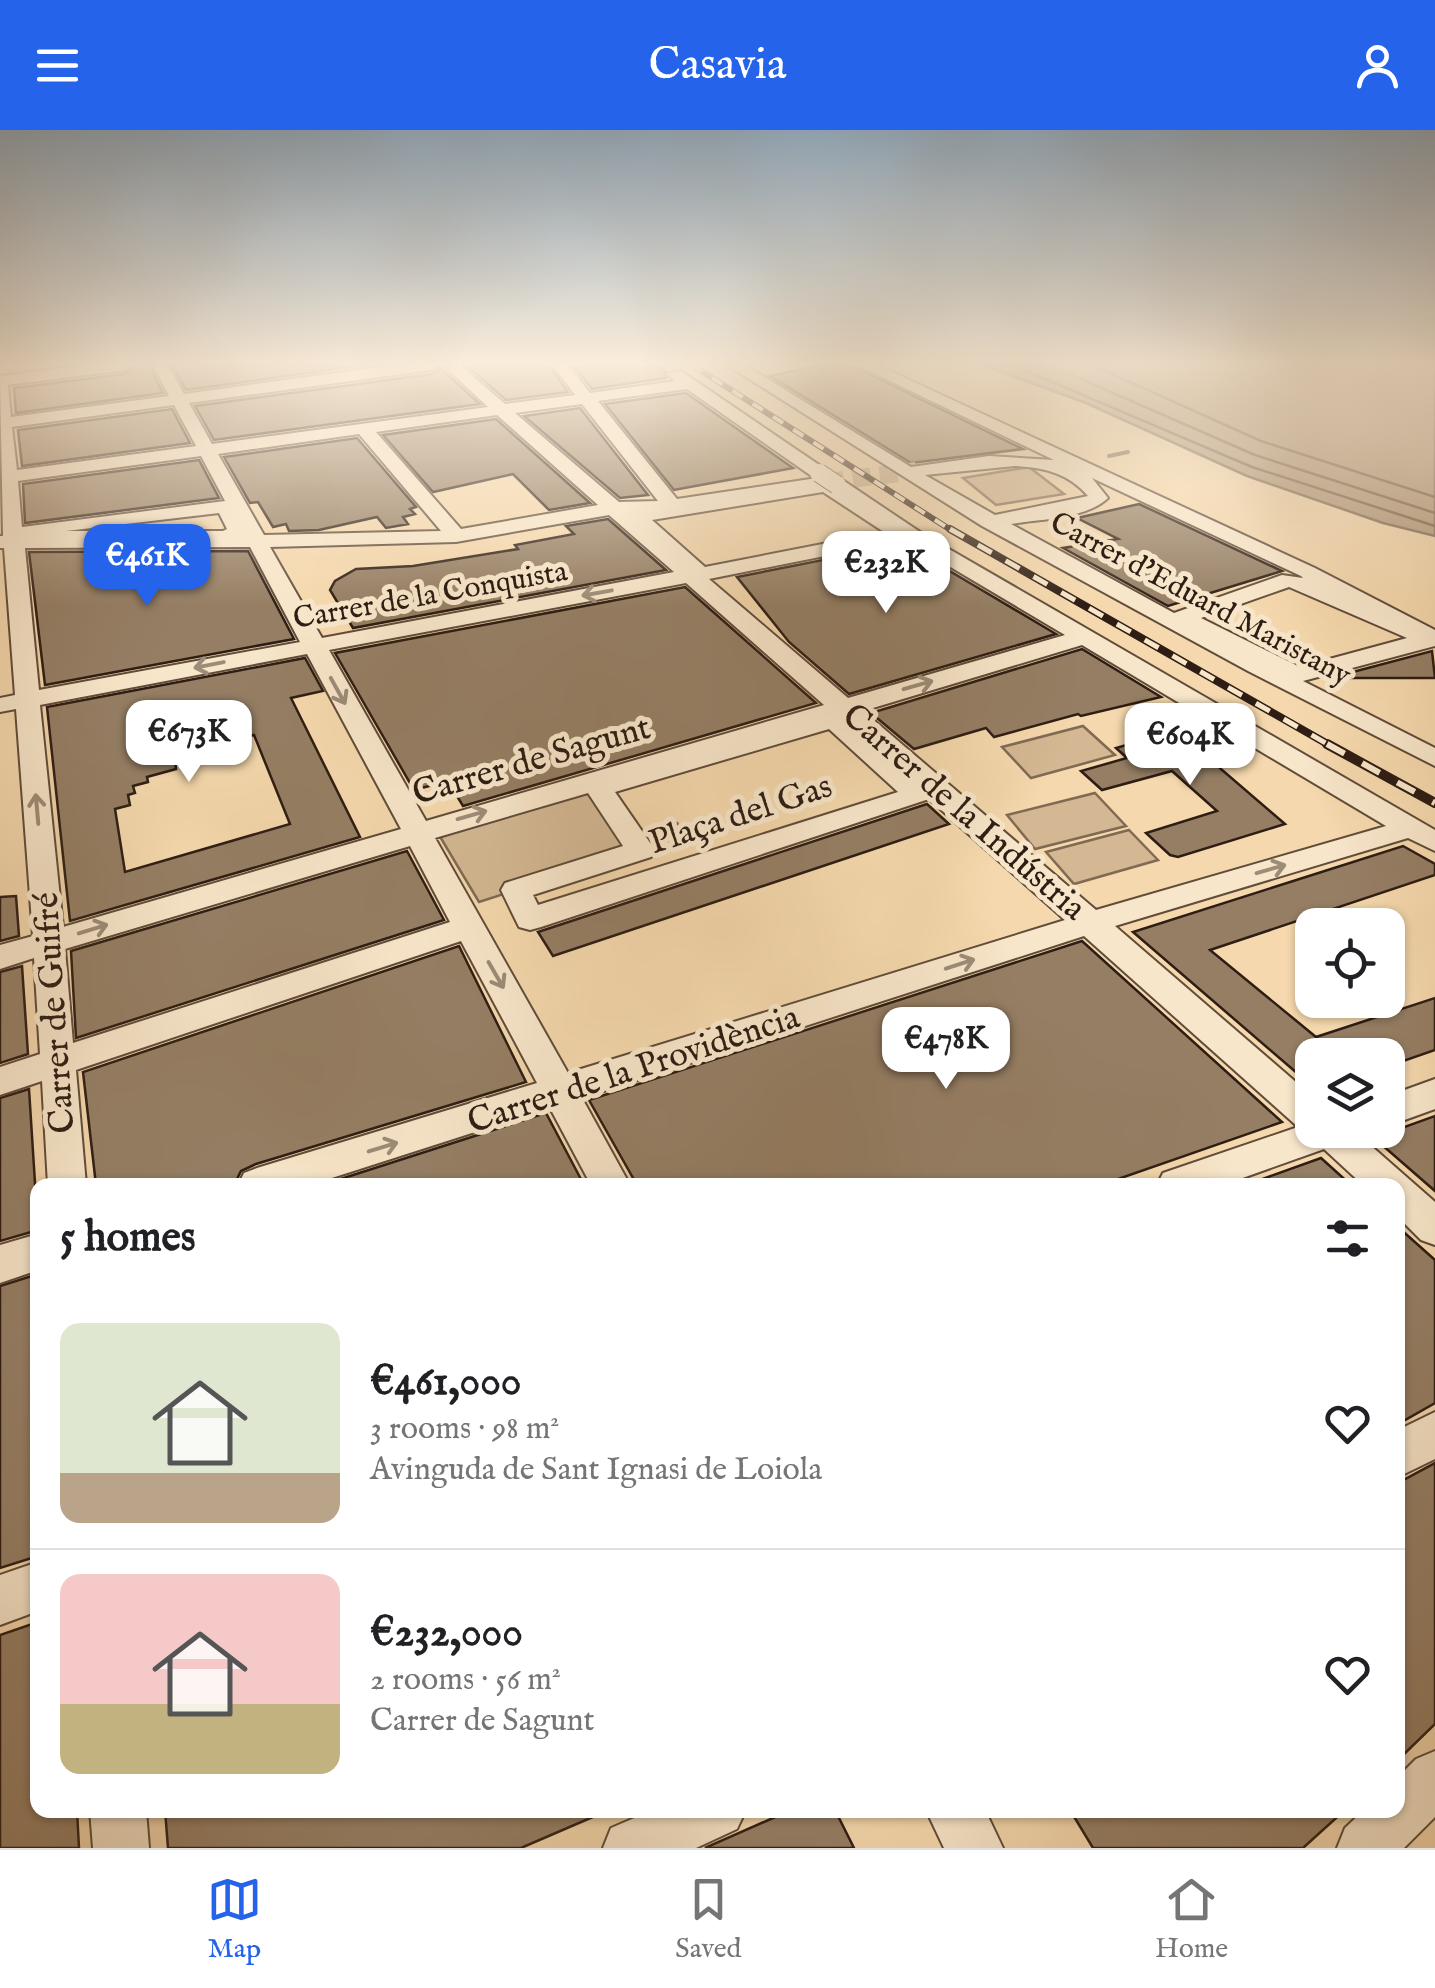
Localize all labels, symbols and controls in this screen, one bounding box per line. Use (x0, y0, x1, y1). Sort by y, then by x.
text: Casavia (649, 37, 786, 94)
icon: menu (30, 38, 85, 93)
icon: person (1350, 38, 1405, 93)
street label: Carrer d'Eduard Maristany (1043, 504, 1357, 695)
pin: €461K (77, 524, 217, 609)
pin: €232K (816, 531, 956, 616)
text: €461K (106, 536, 188, 577)
text: €232K (844, 543, 928, 584)
street label: Carrer de la Conquista (290, 553, 570, 639)
one-way arrow (582, 584, 614, 603)
one-way arrow (194, 657, 226, 676)
one-way arrow (902, 675, 933, 693)
one-way arrow (328, 676, 348, 704)
street label: Carrer de la Indústria (832, 694, 1095, 932)
pin: €673K (119, 700, 259, 785)
pin: €604K (1120, 703, 1260, 788)
street label: Carrer de Sagunt (407, 706, 656, 817)
text: €673K (148, 712, 230, 753)
text: €604K (1147, 715, 1233, 756)
street label: Plaça del Gas (643, 765, 838, 866)
one-way arrow (27, 793, 46, 825)
one-way arrow (456, 805, 487, 823)
one-way arrow (1255, 859, 1286, 877)
street label: Carrer de Guifré (25, 891, 86, 1135)
map controls (1295, 908, 1405, 1148)
button: locate (1295, 908, 1405, 1018)
one-way arrow (77, 919, 109, 937)
one-way arrow (944, 953, 975, 971)
one-way arrow (486, 960, 506, 988)
street label: Carrer de la Providència (462, 995, 806, 1145)
pin: €478K (876, 1007, 1016, 1092)
text: €478K (904, 1019, 988, 1060)
button: layers (1295, 1038, 1405, 1148)
one-way arrow (367, 1137, 399, 1155)
icon: filters (1320, 1211, 1375, 1266)
text: 5 homes (60, 1212, 196, 1265)
text: €461,000 (370, 1356, 521, 1409)
icon: home (140, 1363, 260, 1483)
icon: heart (1320, 1396, 1375, 1451)
text: 3 rooms · 98 m² (370, 1409, 559, 1450)
text: Avinguda de Sant Ignasi de Loiola (370, 1450, 822, 1491)
text: €232,000 (370, 1607, 523, 1660)
icon: home (140, 1614, 260, 1734)
icon: heart (1320, 1647, 1375, 1702)
text: 2 rooms · 56 m² (370, 1660, 561, 1701)
text: Carrer de Sagunt (370, 1701, 594, 1742)
tab: Map (207, 1872, 262, 1967)
tab: Saved (675, 1872, 742, 1967)
tab: Home (1155, 1872, 1228, 1967)

